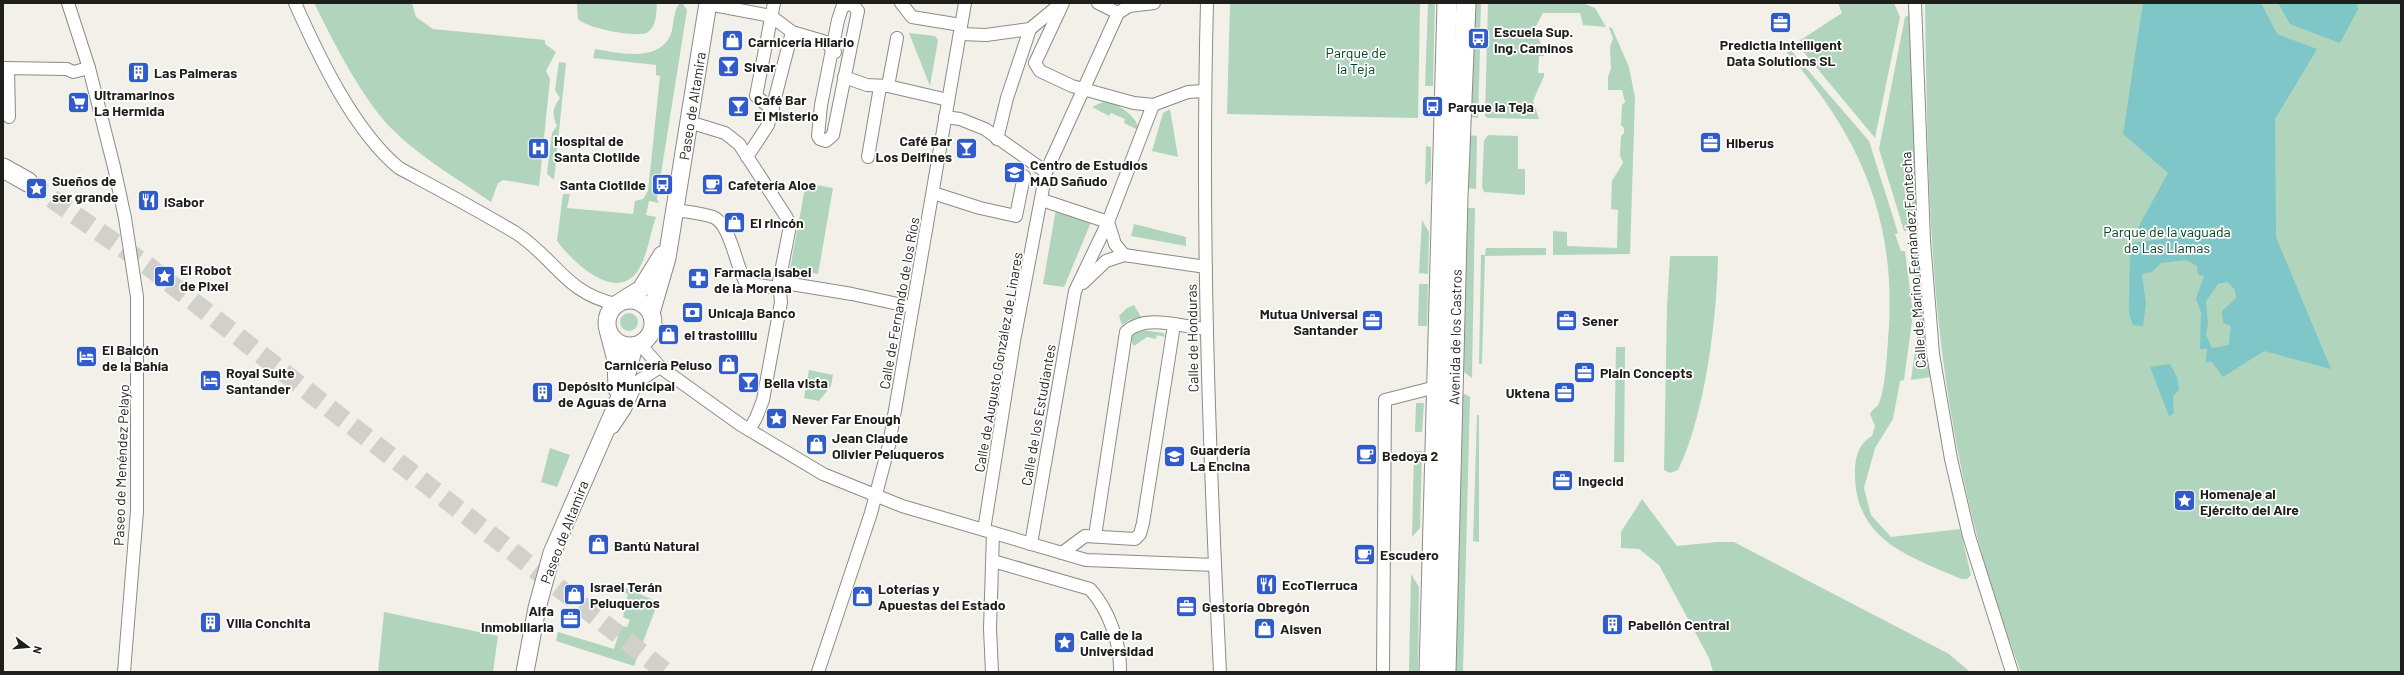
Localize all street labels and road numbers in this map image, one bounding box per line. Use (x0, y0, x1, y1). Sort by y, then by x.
street label: Paseo de Altamira (675, 51, 709, 161)
street label: Calle de Marino Fernández Fontecha (1897, 151, 1929, 369)
street label: Calle de Fernando de los Ríos (875, 215, 923, 390)
street label: Calle de Augusto González de Linares (970, 250, 1026, 473)
street label: Avenida de los Castros (1445, 269, 1465, 405)
street label: Calle de Honduras (1183, 283, 1201, 392)
street label: Calle de los Estudiantes (1017, 343, 1059, 487)
street label: Paseo de Menéndez Pelayo (110, 384, 132, 546)
street label: Paseo de Altamira (536, 478, 592, 586)

